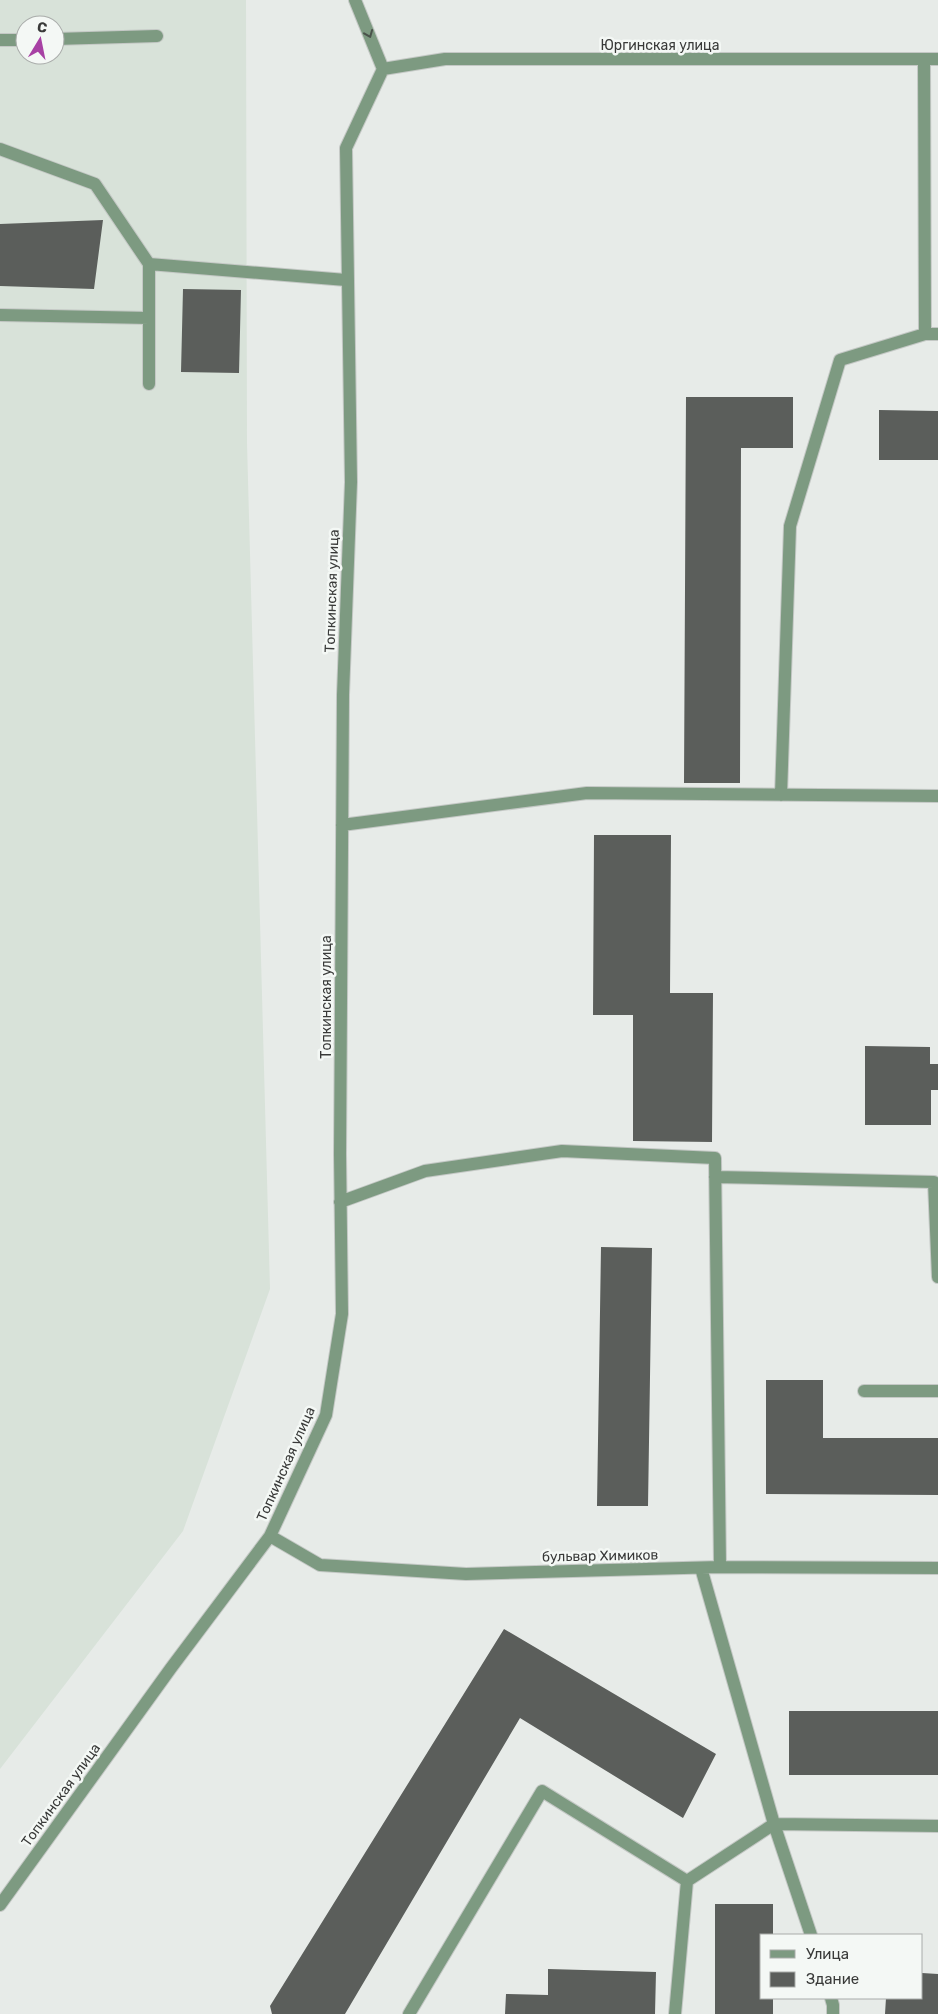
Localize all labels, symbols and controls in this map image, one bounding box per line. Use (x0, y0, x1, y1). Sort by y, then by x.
north arrow (15, 15, 65, 65)
text: С (36, 18, 49, 37)
one-way arrow (363, 29, 373, 38)
street label: Юргинская улица (600, 37, 720, 54)
street label: Топкинская улица (321, 529, 343, 653)
street label: Топкинская улица (318, 935, 335, 1059)
street label: Топкинская улица (253, 1404, 319, 1524)
street label: бульвар Химиков (542, 1546, 658, 1566)
street label: Топкинская улица (18, 1740, 104, 1850)
legend (760, 1934, 923, 1999)
text: Улица (806, 1945, 849, 1963)
text: Здание (806, 1970, 859, 1988)

